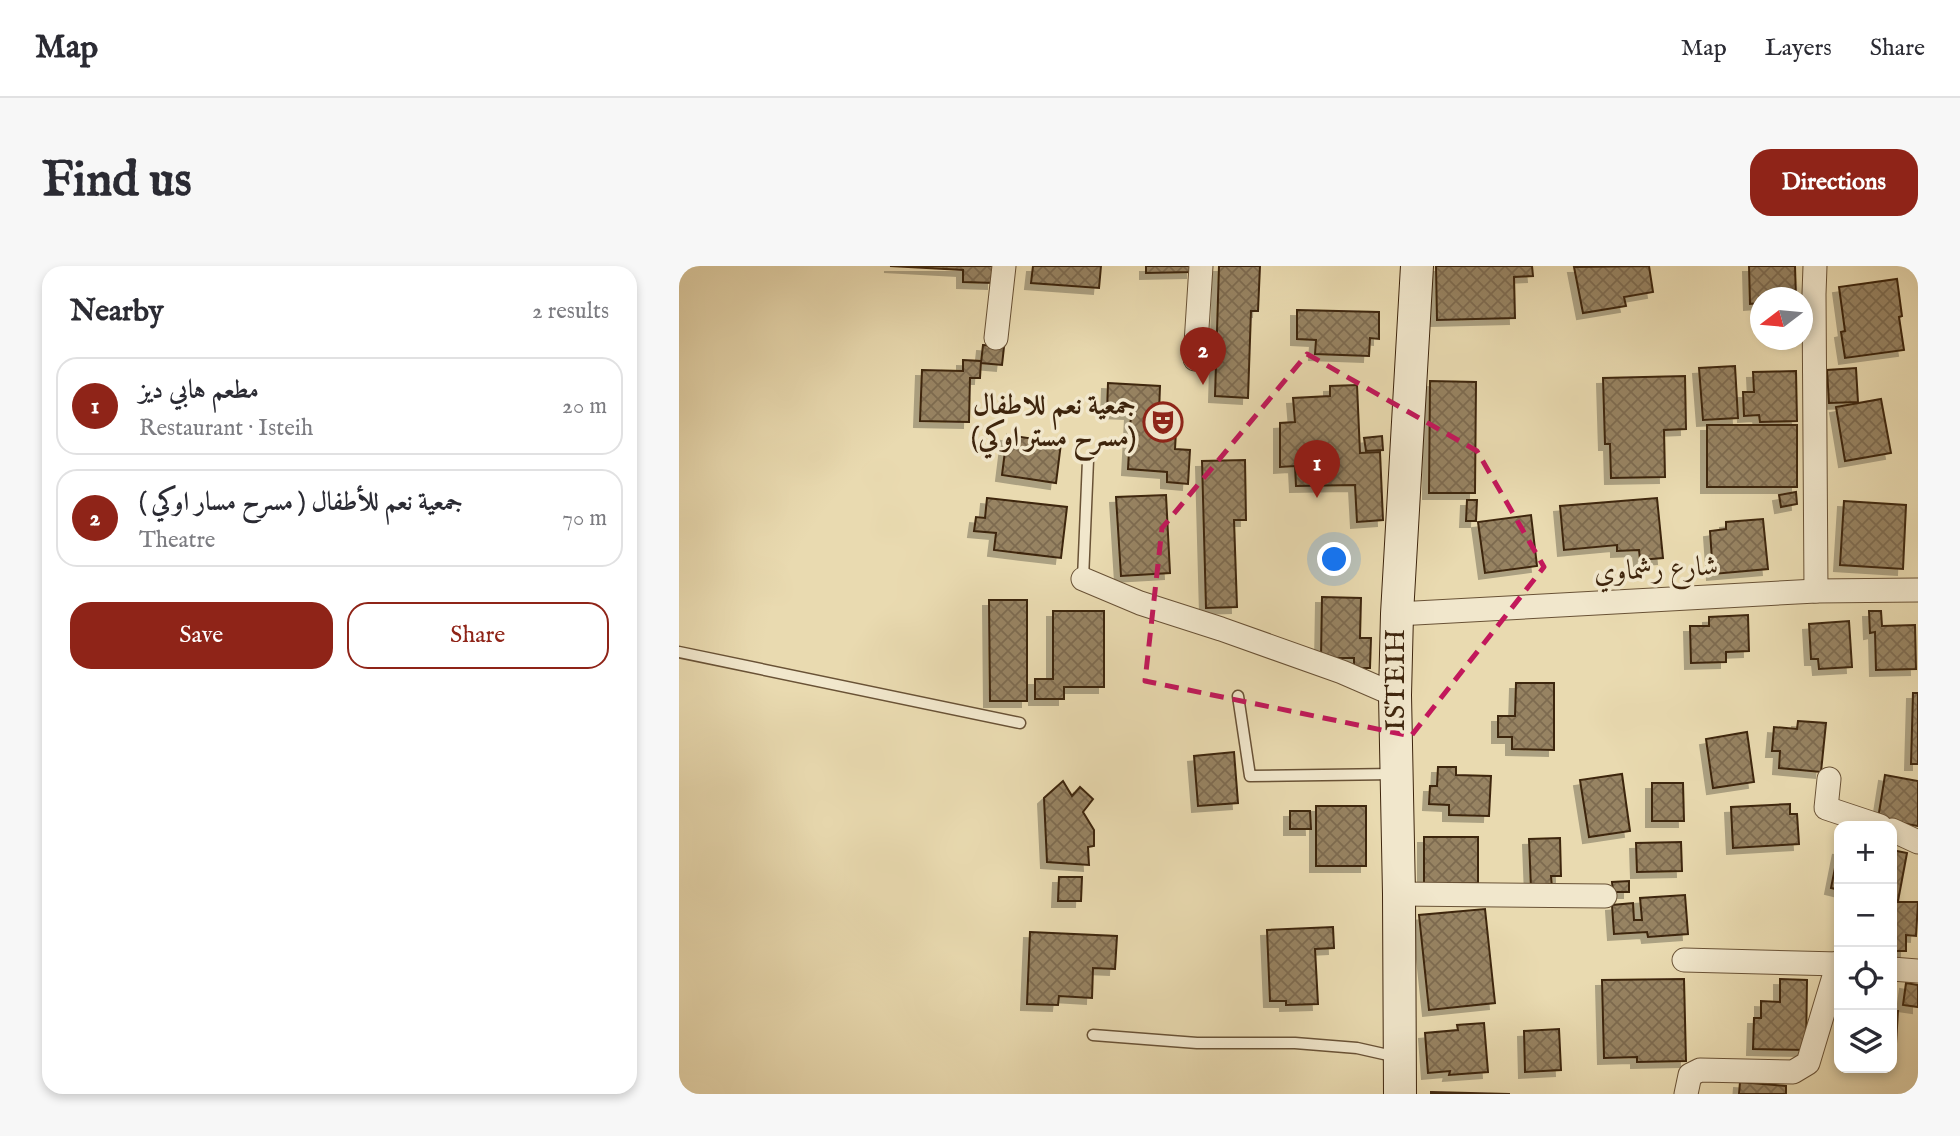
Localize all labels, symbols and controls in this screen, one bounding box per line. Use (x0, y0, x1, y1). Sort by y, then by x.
text: Map (35, 27, 98, 69)
text: Map (1681, 33, 1727, 64)
text: Layers (1765, 33, 1832, 64)
text: Share (1870, 33, 1925, 64)
button: Directions (1750, 149, 1918, 216)
text: Find us (42, 151, 192, 213)
north arrow (1750, 287, 1813, 350)
text: Nearby (70, 293, 163, 331)
text: 2 results (532, 297, 609, 326)
pin: 2 (1180, 327, 1226, 385)
text: مطعم هابي ديز (139, 374, 259, 407)
place label: جمعية نعم للاطفال (مسرح مستر اوكي) (971, 389, 1136, 462)
text: 1 (91, 392, 99, 421)
text: 20 m (562, 392, 607, 421)
theatre icon: جمعية نعم للاطفال (مسرح مستر اوكي) (1142, 401, 1184, 443)
text: Restaurant · Isteih (139, 414, 313, 443)
pin: 1 (1294, 440, 1340, 498)
text: جمعية نعم للأطفال ( مسرح مسار اوكي ) (139, 486, 463, 519)
text: 2 (90, 504, 100, 533)
text: 70 m (562, 504, 607, 533)
text: Theatre (139, 526, 215, 555)
your location (1317, 542, 1351, 576)
street label: شارع رشماوي (1593, 549, 1719, 595)
button: Save (70, 602, 333, 669)
button: Share (347, 602, 609, 669)
street label: ISTEIH (1379, 629, 1414, 731)
map controls (1834, 821, 1897, 1073)
button: + (1834, 821, 1897, 884)
button: − (1834, 884, 1897, 947)
button: locate (1834, 947, 1897, 1010)
button: layers (1834, 1010, 1897, 1073)

